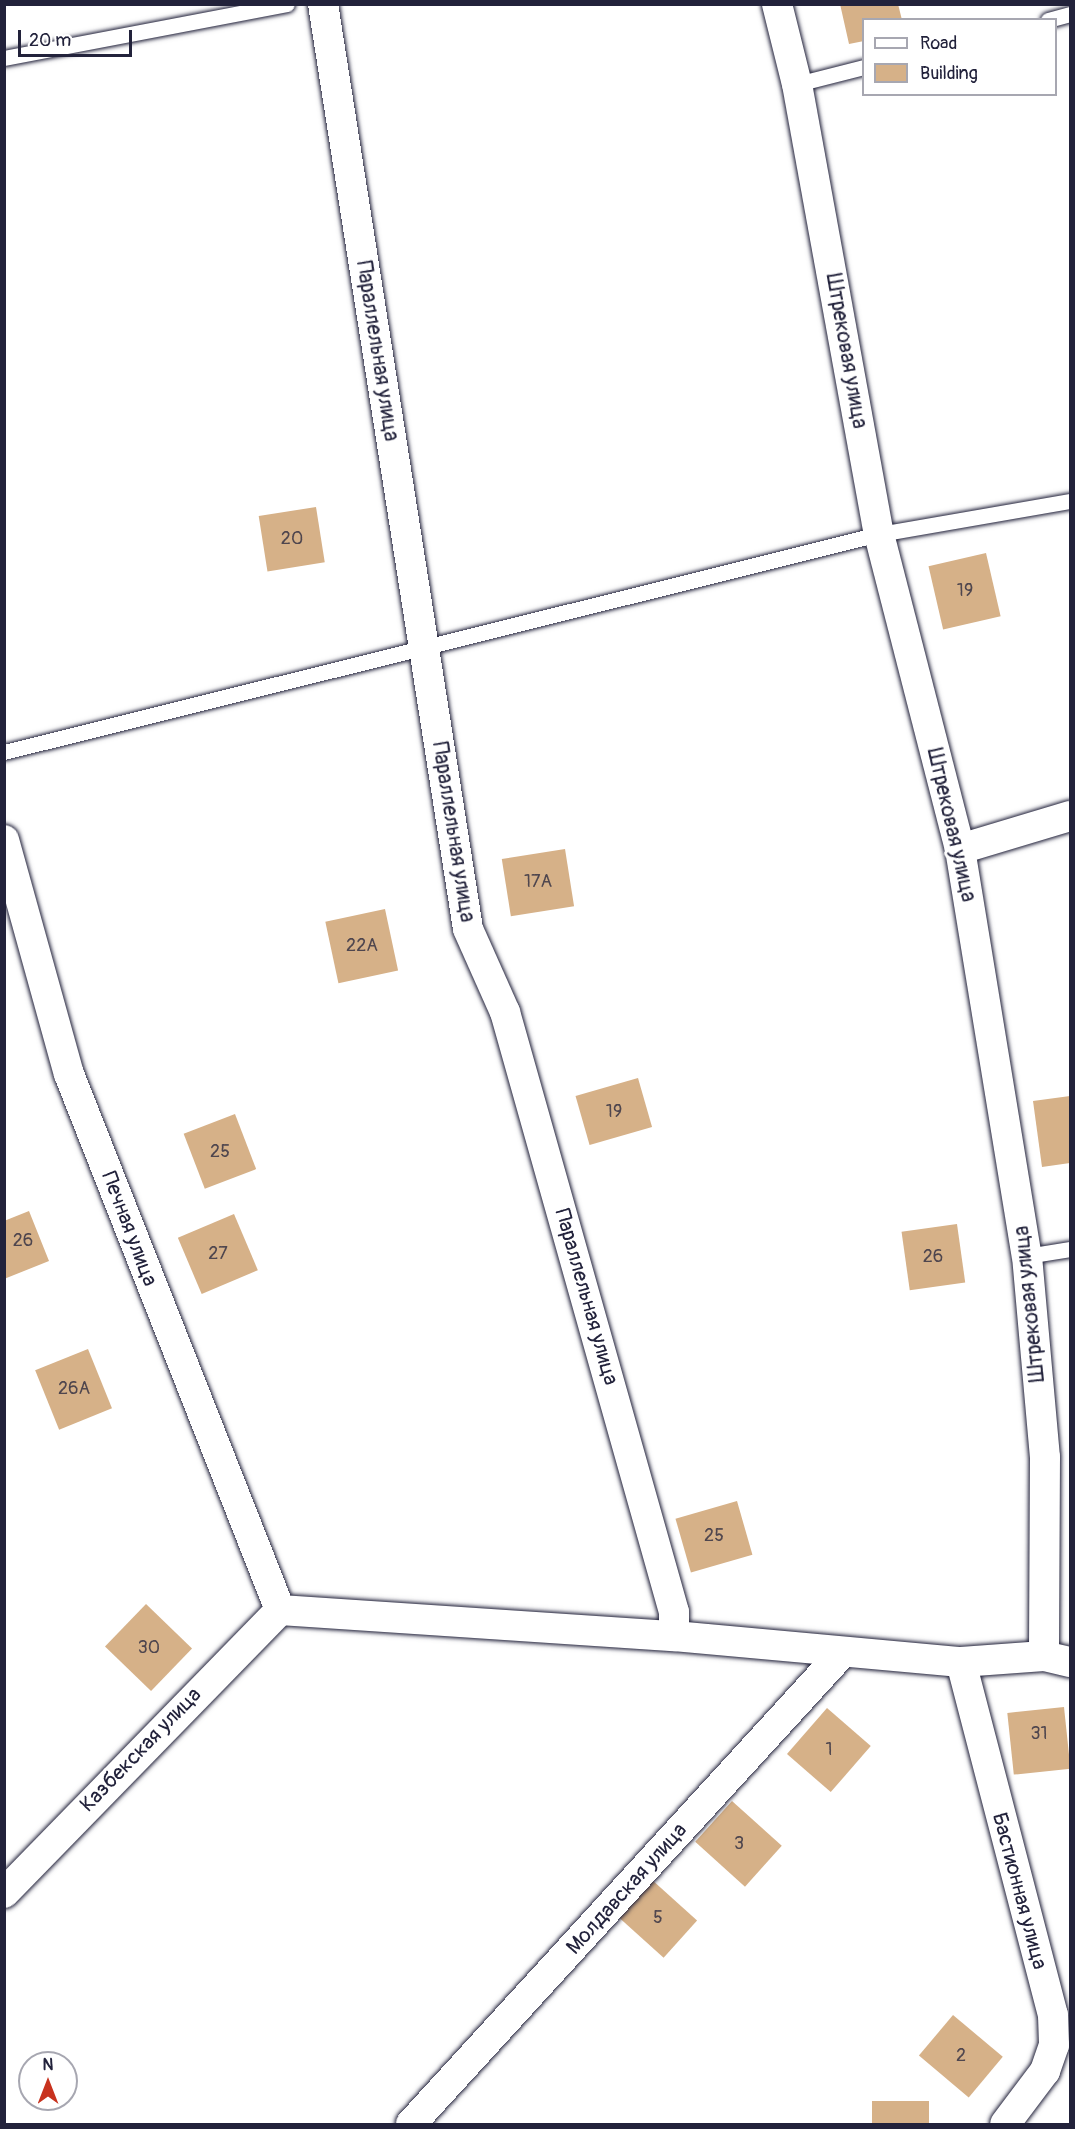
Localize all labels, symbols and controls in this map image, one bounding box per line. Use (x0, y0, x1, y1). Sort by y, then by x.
scale bar (21, 18, 135, 56)
legend (862, 18, 1057, 96)
text: 20 m (29, 29, 71, 52)
text: Road (920, 32, 957, 55)
text: Building (920, 62, 978, 85)
street label: Параллельная улица (350, 259, 404, 443)
street label: Штрековая улица (820, 272, 872, 430)
house number: 20 (281, 528, 303, 550)
house number: 19 (957, 580, 973, 602)
street label: Параллельная улица (426, 740, 480, 924)
street label: Штрековая улица (921, 746, 981, 904)
house number: 17А (524, 871, 552, 893)
house number: 22А (346, 935, 378, 957)
house number: 19 (606, 1101, 622, 1123)
house number: 25 (210, 1141, 230, 1163)
street label: Печная улица (96, 1168, 162, 1290)
street label: Параллельная улица (549, 1206, 623, 1388)
street label: Штрековая улица (1009, 1225, 1051, 1383)
house number: 26 (13, 1230, 33, 1252)
house number: 27 (208, 1243, 228, 1265)
house number: 26 (923, 1246, 943, 1268)
house number: 26А (58, 1378, 90, 1400)
house number: 25 (704, 1525, 724, 1547)
house number: 30 (138, 1637, 160, 1659)
street label: Казбекская улица (75, 1683, 207, 1817)
house number: 31 (1030, 1723, 1048, 1745)
house number: 1 (825, 1739, 833, 1761)
street label: Бастионная улица (986, 1810, 1052, 1972)
street label: Молдавская улица (561, 1818, 693, 1960)
house number: 3 (734, 1833, 744, 1855)
house number: 5 (653, 1907, 663, 1929)
house number: 2 (956, 2045, 966, 2067)
north arrow (18, 2051, 78, 2111)
text: N (43, 2055, 53, 2075)

